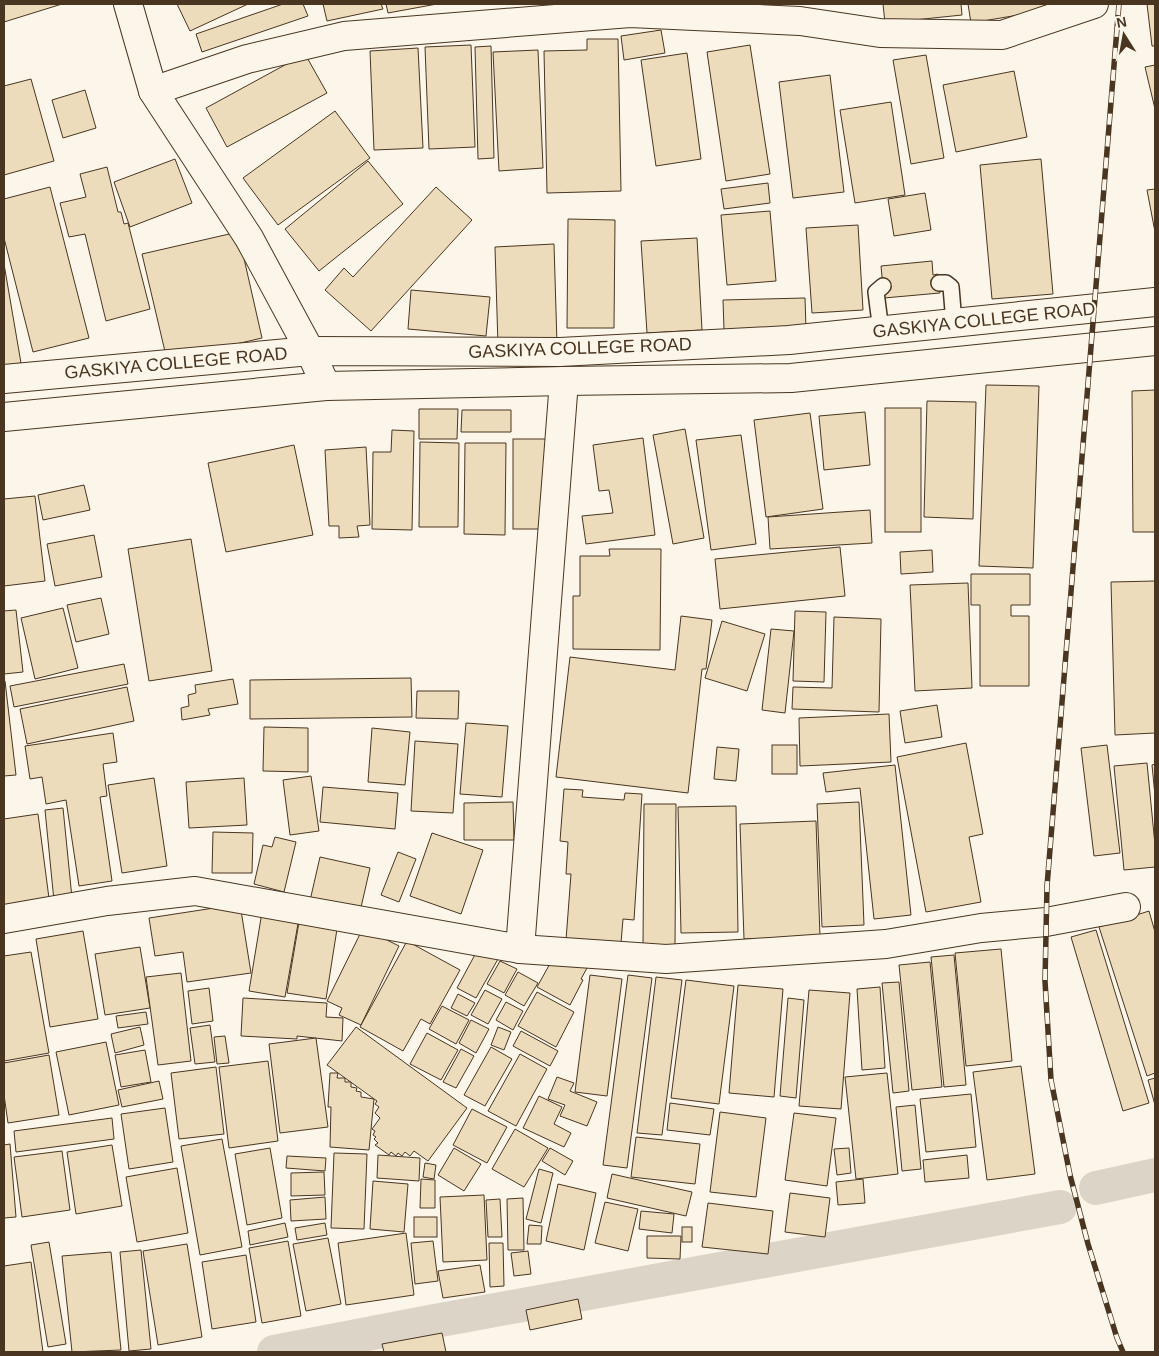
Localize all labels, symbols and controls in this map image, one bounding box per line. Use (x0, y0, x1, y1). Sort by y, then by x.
north arrow (1099, 10, 1149, 60)
text: N (1115, 13, 1128, 31)
street label: GASKIYA COLLEGE ROAD (872, 298, 1096, 342)
street label: GASKIYA COLLEGE ROAD (468, 334, 692, 362)
street label: GASKIYA COLLEGE ROAD (64, 343, 288, 383)

